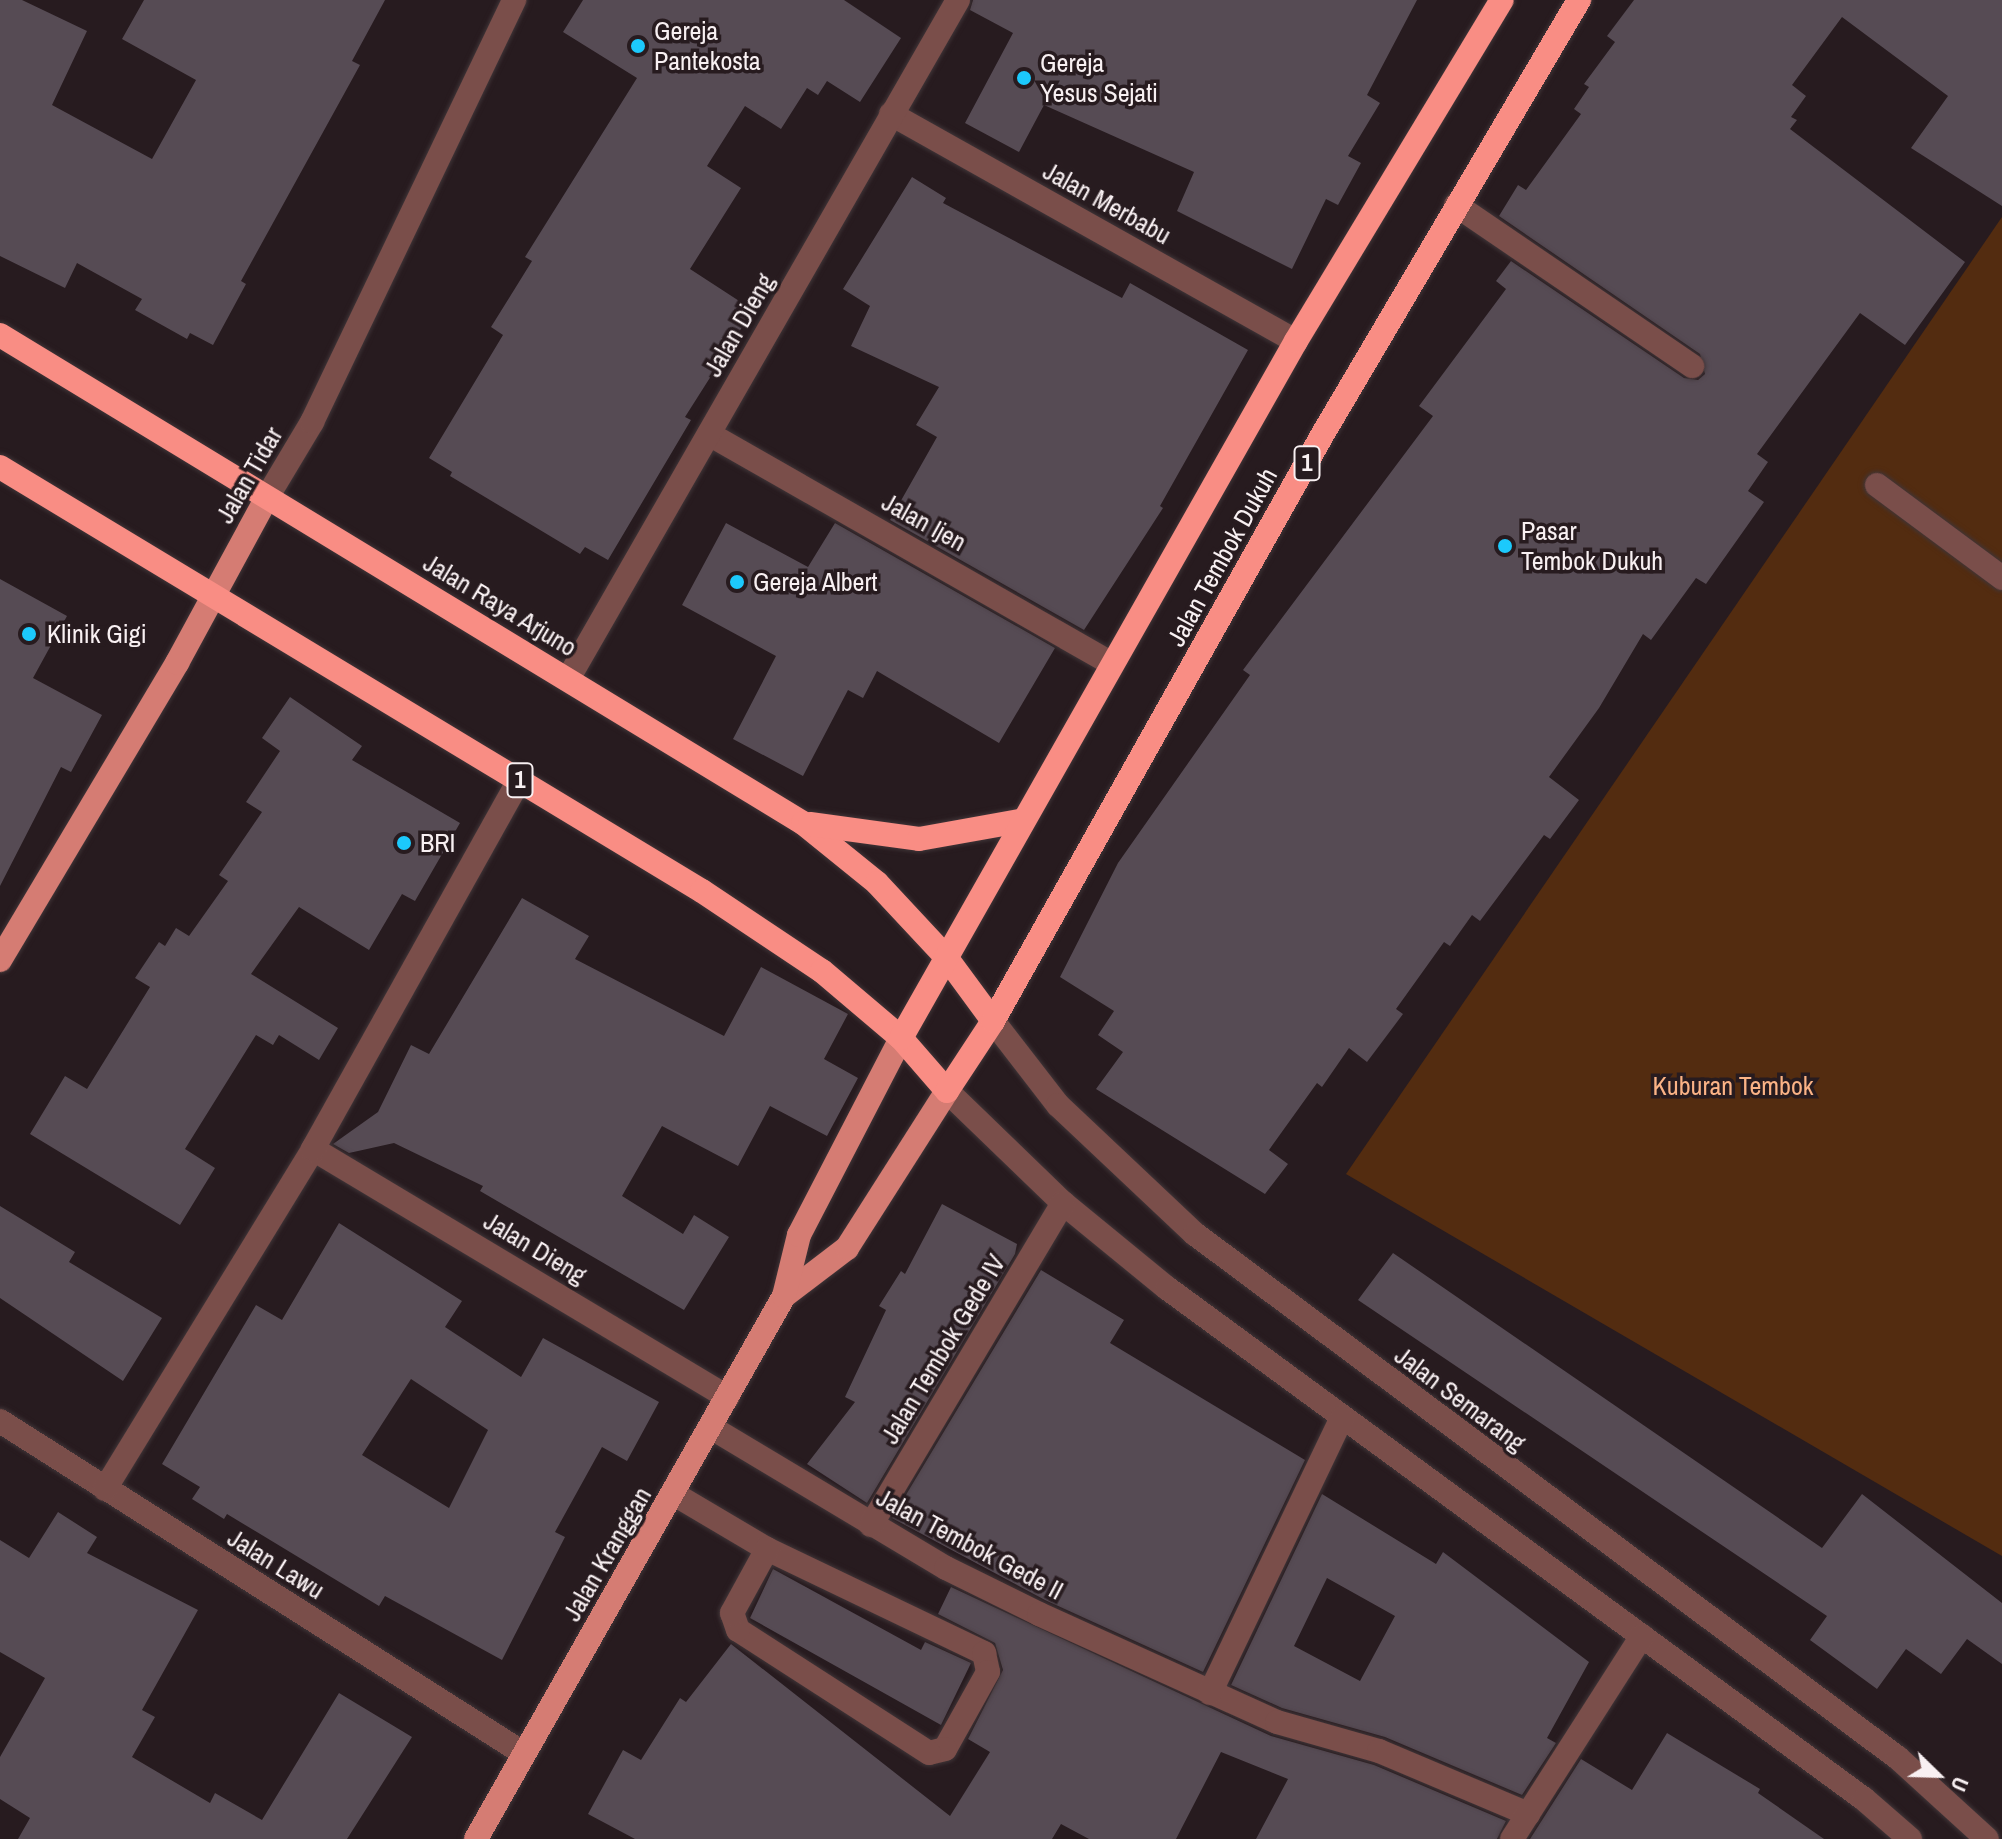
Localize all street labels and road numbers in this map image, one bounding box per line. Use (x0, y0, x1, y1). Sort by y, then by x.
street label: Jalan Merbabu (1038, 155, 1176, 251)
street label: Jalan Dieng (697, 268, 781, 382)
street label: Jalan Tidar (209, 421, 289, 529)
road number: 1 (1293, 443, 1321, 483)
street label: Jalan Tembok Dukuh (1160, 462, 1284, 652)
street label: Jalan Ijen (877, 486, 971, 558)
street label: Jalan Raya Arjuno (417, 547, 583, 663)
road number: 1 (506, 760, 534, 800)
street label: Jalan Dieng (478, 1205, 592, 1291)
street label: Jalan Tembok Gede IV (874, 1249, 1012, 1449)
street label: Jalan Semarang (1389, 1340, 1531, 1458)
street label: Jalan Kranggan (556, 1482, 658, 1626)
street label: Jalan Tembok Gede II (871, 1482, 1069, 1606)
street label: Jalan Lawu (222, 1522, 330, 1606)

